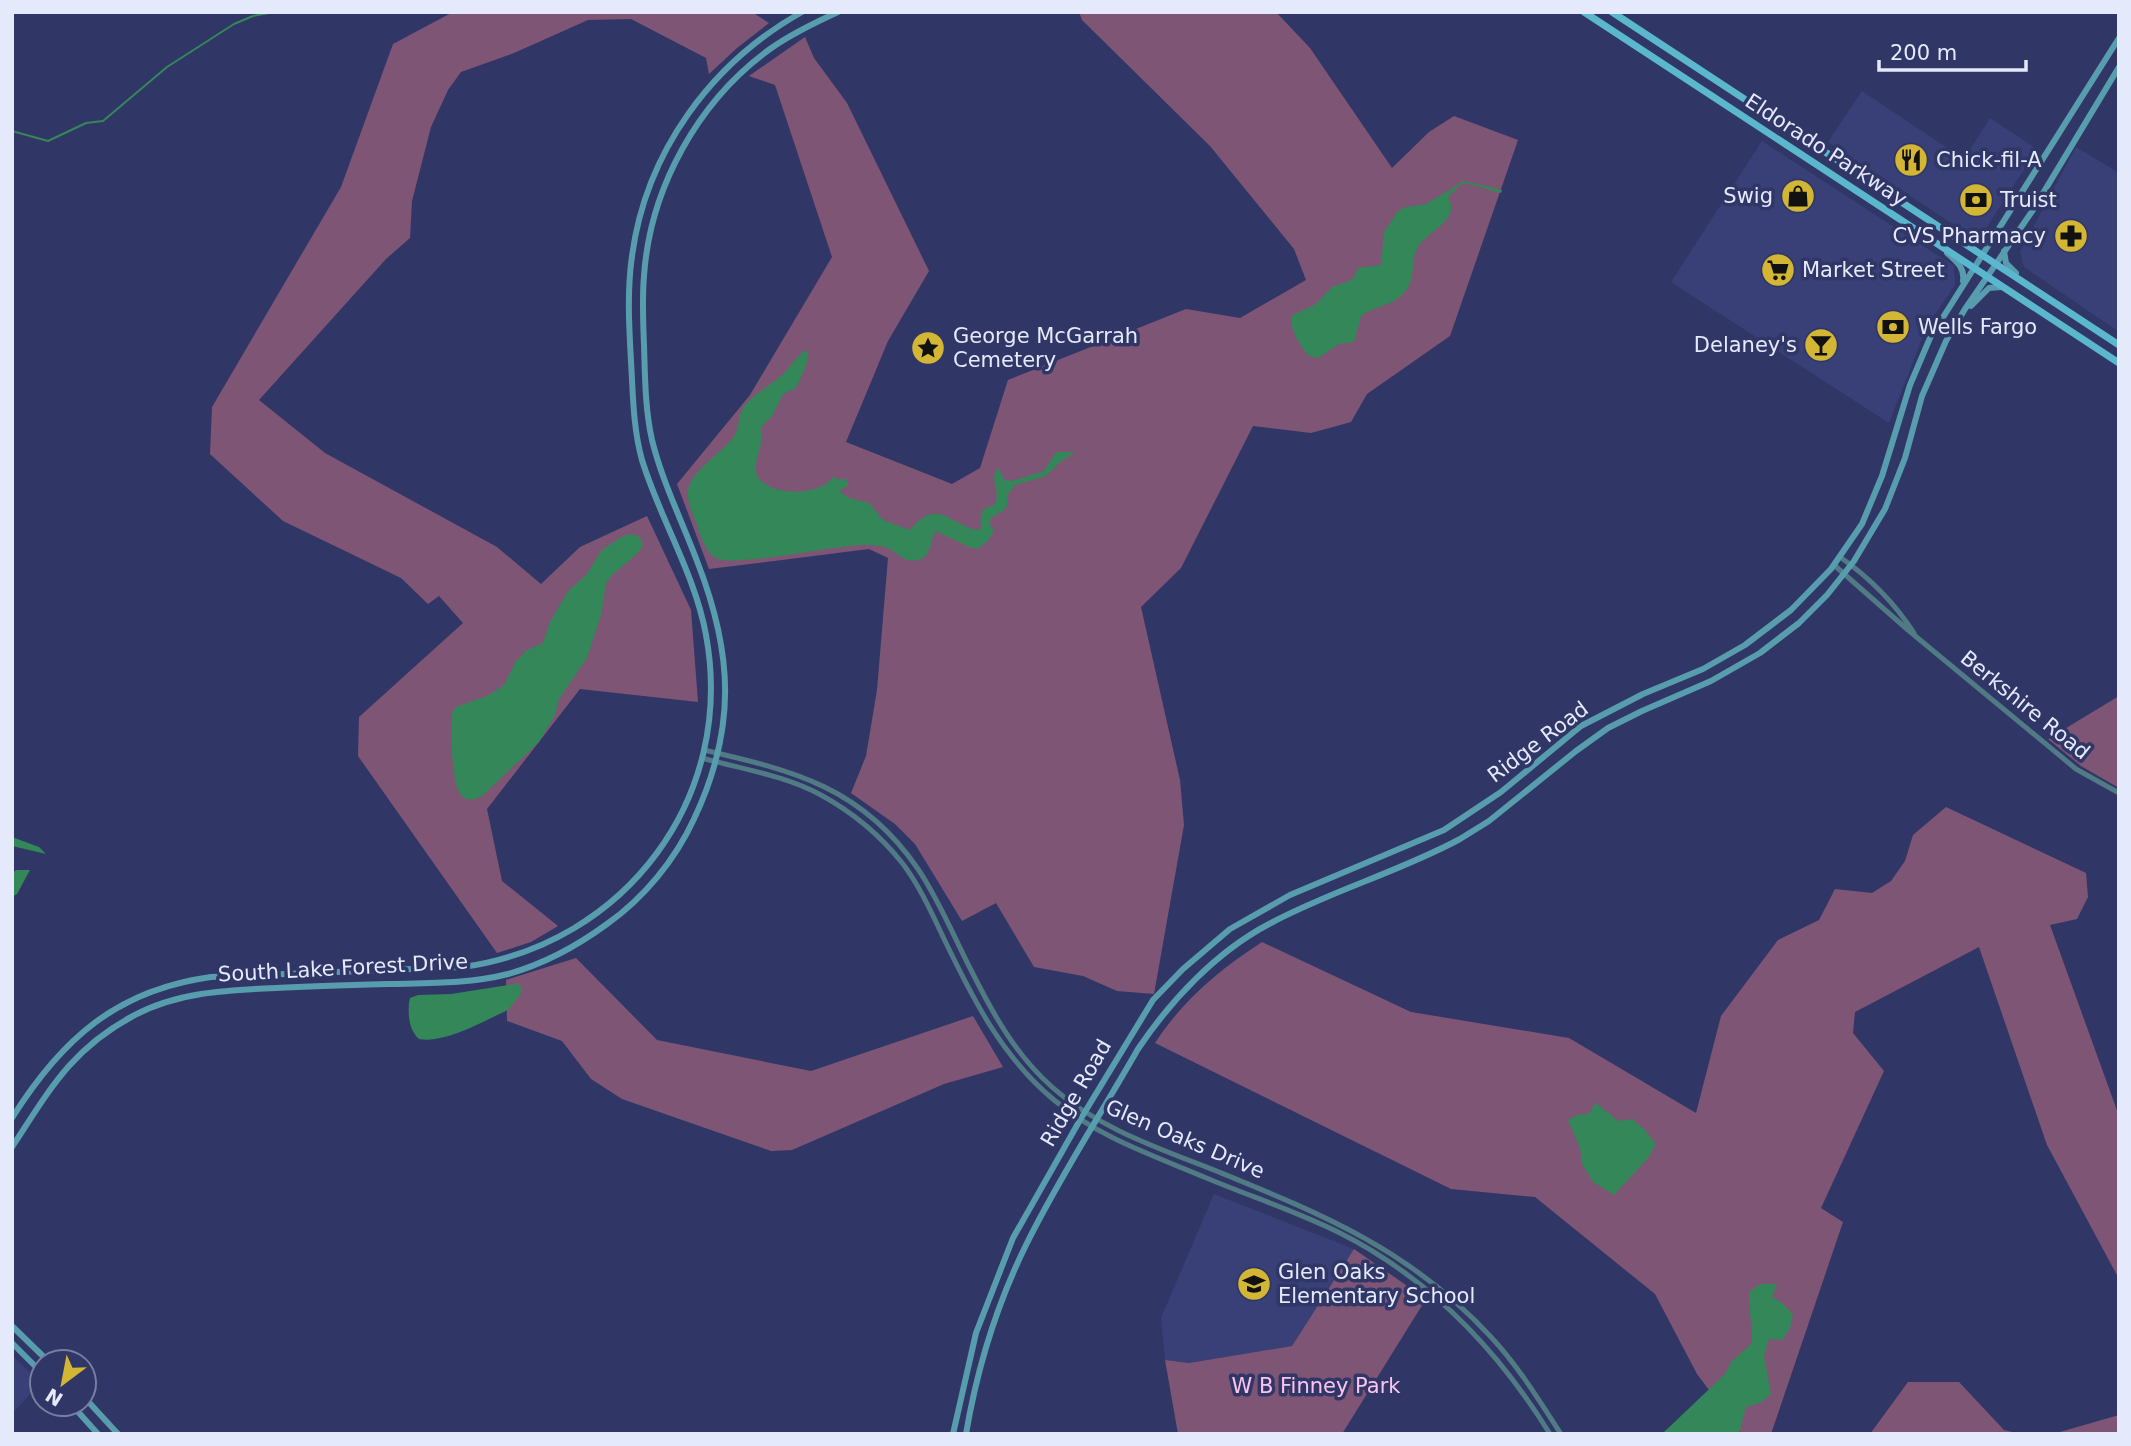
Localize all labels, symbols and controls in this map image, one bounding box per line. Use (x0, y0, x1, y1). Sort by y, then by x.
scale bar (1879, 28, 2026, 72)
text: 200 m (1890, 41, 1957, 65)
street label: Eldorado Parkway (1741, 89, 1911, 211)
restaurant icon: Chick-fil-A (1892, 141, 1930, 179)
place label: Chick-fil-A (1936, 148, 2042, 172)
shop icon: Swig (1779, 177, 1817, 215)
bank icon: Truist (1957, 181, 1995, 219)
place label: Swig (1723, 184, 1773, 208)
place label: Truist (1999, 188, 2057, 212)
pharmacy icon: CVS Pharmacy (2052, 217, 2090, 255)
place label: CVS Pharmacy (1893, 224, 2046, 248)
supermarket icon: Market Street (1759, 251, 1797, 289)
place label: Market Street (1802, 258, 1945, 282)
bank icon: Wells Fargo (1874, 308, 1912, 346)
place label: Wells Fargo (1918, 315, 2037, 339)
place label: George McGarrah Cemetery (953, 324, 1138, 372)
bar icon: Delaney's (1802, 326, 1840, 364)
place icon: George McGarrah Cemetery (909, 329, 947, 367)
place label: Delaney's (1694, 333, 1797, 357)
street label: Berkshire Road (1956, 646, 2094, 764)
street label: Ridge Road (1483, 696, 1593, 788)
street label: South Lake Forest Drive (217, 949, 469, 987)
street label: Ridge Road (1036, 1035, 1116, 1151)
street label: Glen Oaks Drive (1102, 1095, 1268, 1183)
place label: Glen Oaks Elementary School (1278, 1260, 1475, 1308)
school or university icon: Glen Oaks Elementary School (1235, 1265, 1273, 1303)
north arrow (28, 1348, 98, 1418)
park label: W B Finney Park (1232, 1374, 1401, 1398)
text: N (41, 1384, 67, 1411)

